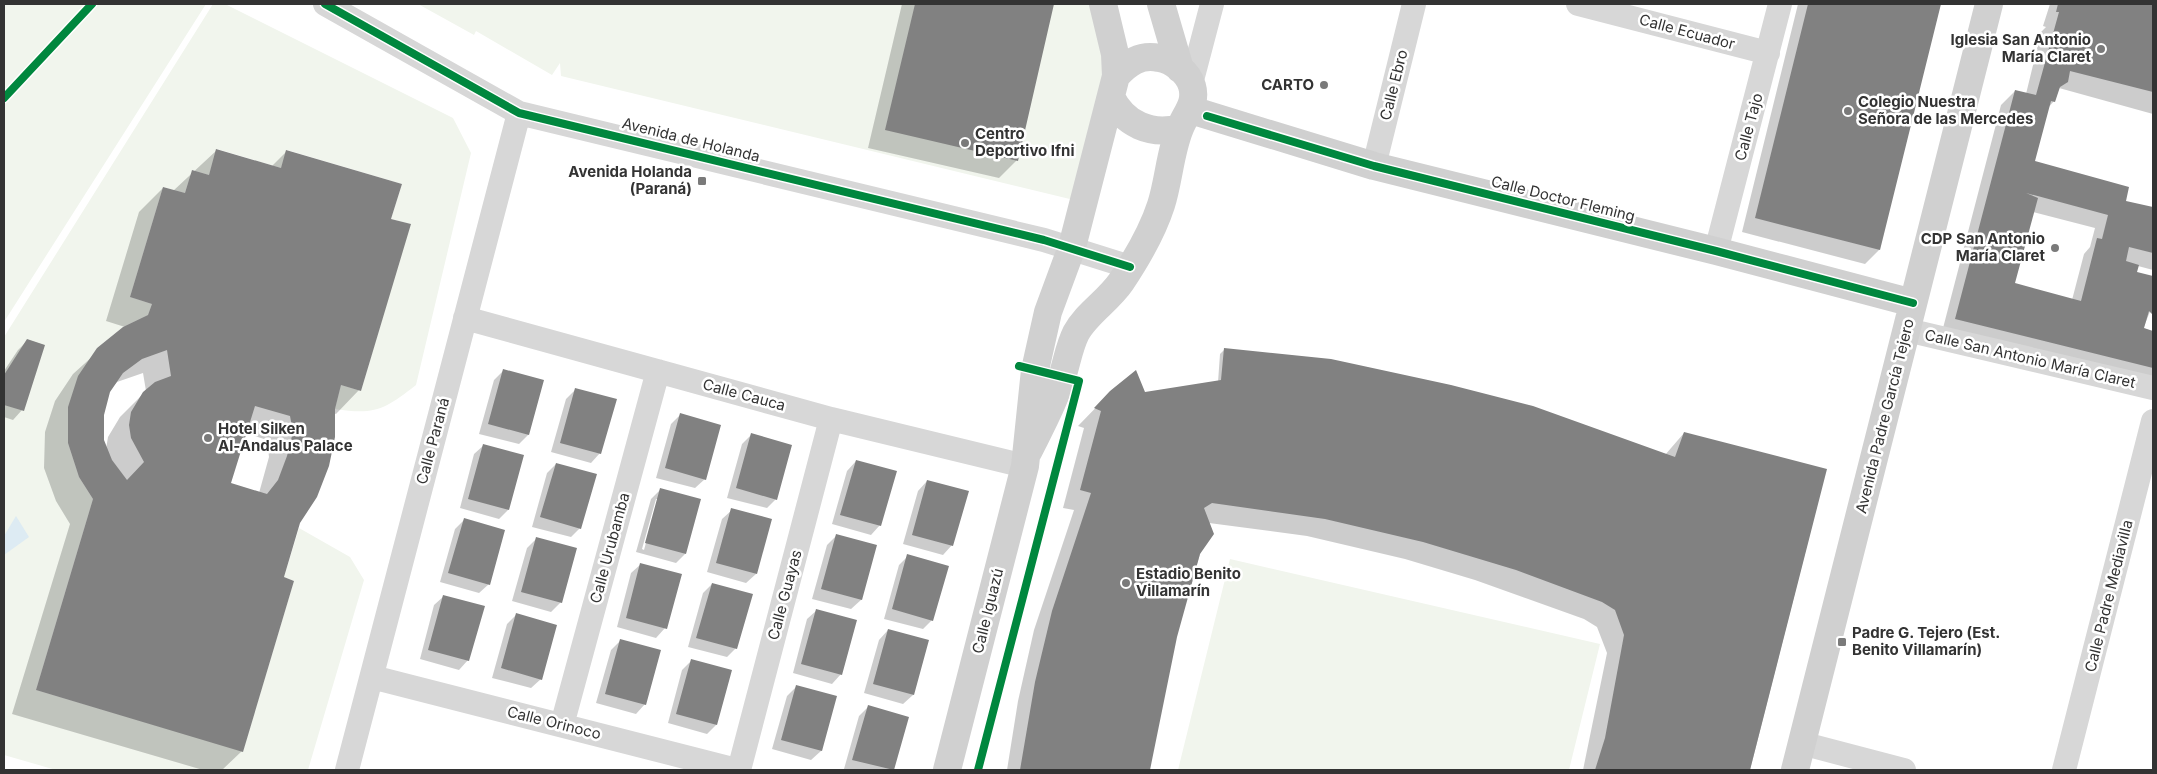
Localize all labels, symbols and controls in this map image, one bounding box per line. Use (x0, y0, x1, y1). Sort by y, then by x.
street label: Calle Ecuador (1637, 10, 1737, 54)
place label: Iglesia San Antonio María Claret (1950, 30, 2091, 66)
marker: Iglesia San Antonio María Claret (2095, 43, 2107, 55)
street label: Calle Ebro (1376, 48, 1411, 122)
place label: CARTO (1261, 75, 1314, 94)
marker: CARTO (1318, 79, 1330, 91)
street label: Calle Tajo (1730, 91, 1767, 163)
place label: Colegio Nuestra Señora de las Mercedes (1858, 92, 2033, 128)
marker: Colegio Nuestra Señora de las Mercedes (1842, 105, 1854, 117)
street label: Avenida de Holanda (620, 113, 762, 166)
place label: Centro Deportivo Ifni (975, 124, 1074, 160)
marker: Centro Deportivo Ifni (959, 137, 971, 149)
place label: Avenida Holanda (Paraná) (568, 162, 692, 198)
street label: Calle Doctor Fleming (1489, 171, 1637, 226)
marker: Avenida Holanda (Paraná) (696, 175, 708, 187)
place label: CDP San Antonio María Claret (1921, 229, 2045, 265)
marker: CDP San Antonio María Claret (2049, 242, 2061, 254)
street label: Avenida Padre García Tejero (1851, 317, 1918, 515)
street label: Calle San Antonio María Claret (1923, 325, 2137, 392)
street label: Calle Cauca (701, 374, 788, 415)
street label: Calle Paraná (412, 395, 453, 486)
place label: Hotel Silken Al-Andalus Palace (218, 419, 353, 455)
marker: Hotel Silken Al-Andalus Palace (202, 432, 214, 444)
street label: Calle Urubamba (586, 490, 633, 605)
street label: Calle Padre Mediavilla (2080, 518, 2137, 674)
street label: Calle Guayas (763, 548, 806, 642)
place label: Estadio Benito Villamarín (1136, 564, 1241, 600)
street label: Calle Iguazú (968, 566, 1007, 656)
marker: Estadio Benito Villamarín (1120, 577, 1132, 589)
place label: Padre G. Tejero (Est. Benito Villamarín) (1852, 623, 2000, 659)
marker: Padre G. Tejero (Est. Benito Villamarín) (1836, 636, 1848, 648)
street label: Calle Orinoco (505, 702, 603, 743)

